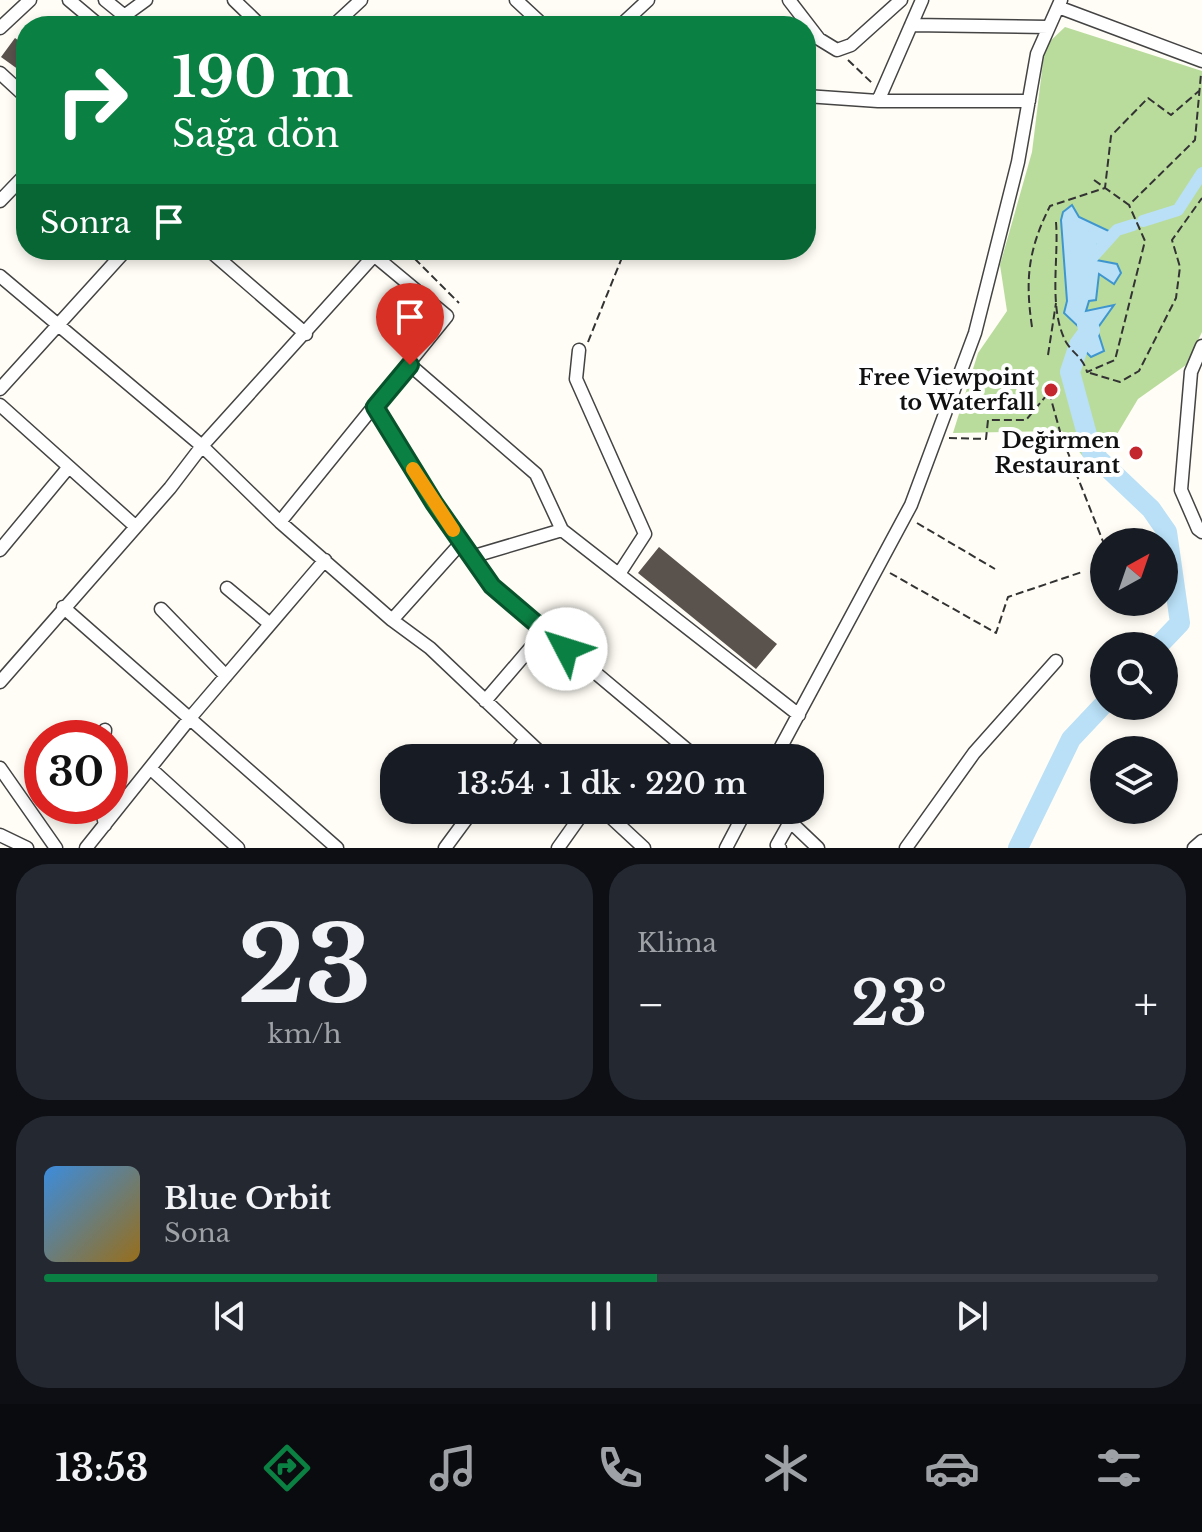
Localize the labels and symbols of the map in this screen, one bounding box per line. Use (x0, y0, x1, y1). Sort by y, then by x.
pin (376, 283, 444, 365)
place label: Free Viewpoint to Waterfall (858, 364, 1036, 416)
marker: Free Viewpoint to Waterfall (1042, 381, 1060, 399)
place label: Değirmen Restaurant (994, 427, 1121, 479)
marker: Değirmen Restaurant (1127, 444, 1145, 462)
north arrow (1090, 528, 1178, 616)
position arrow (524, 607, 608, 691)
speed limit sign: 30 (24, 720, 128, 824)

